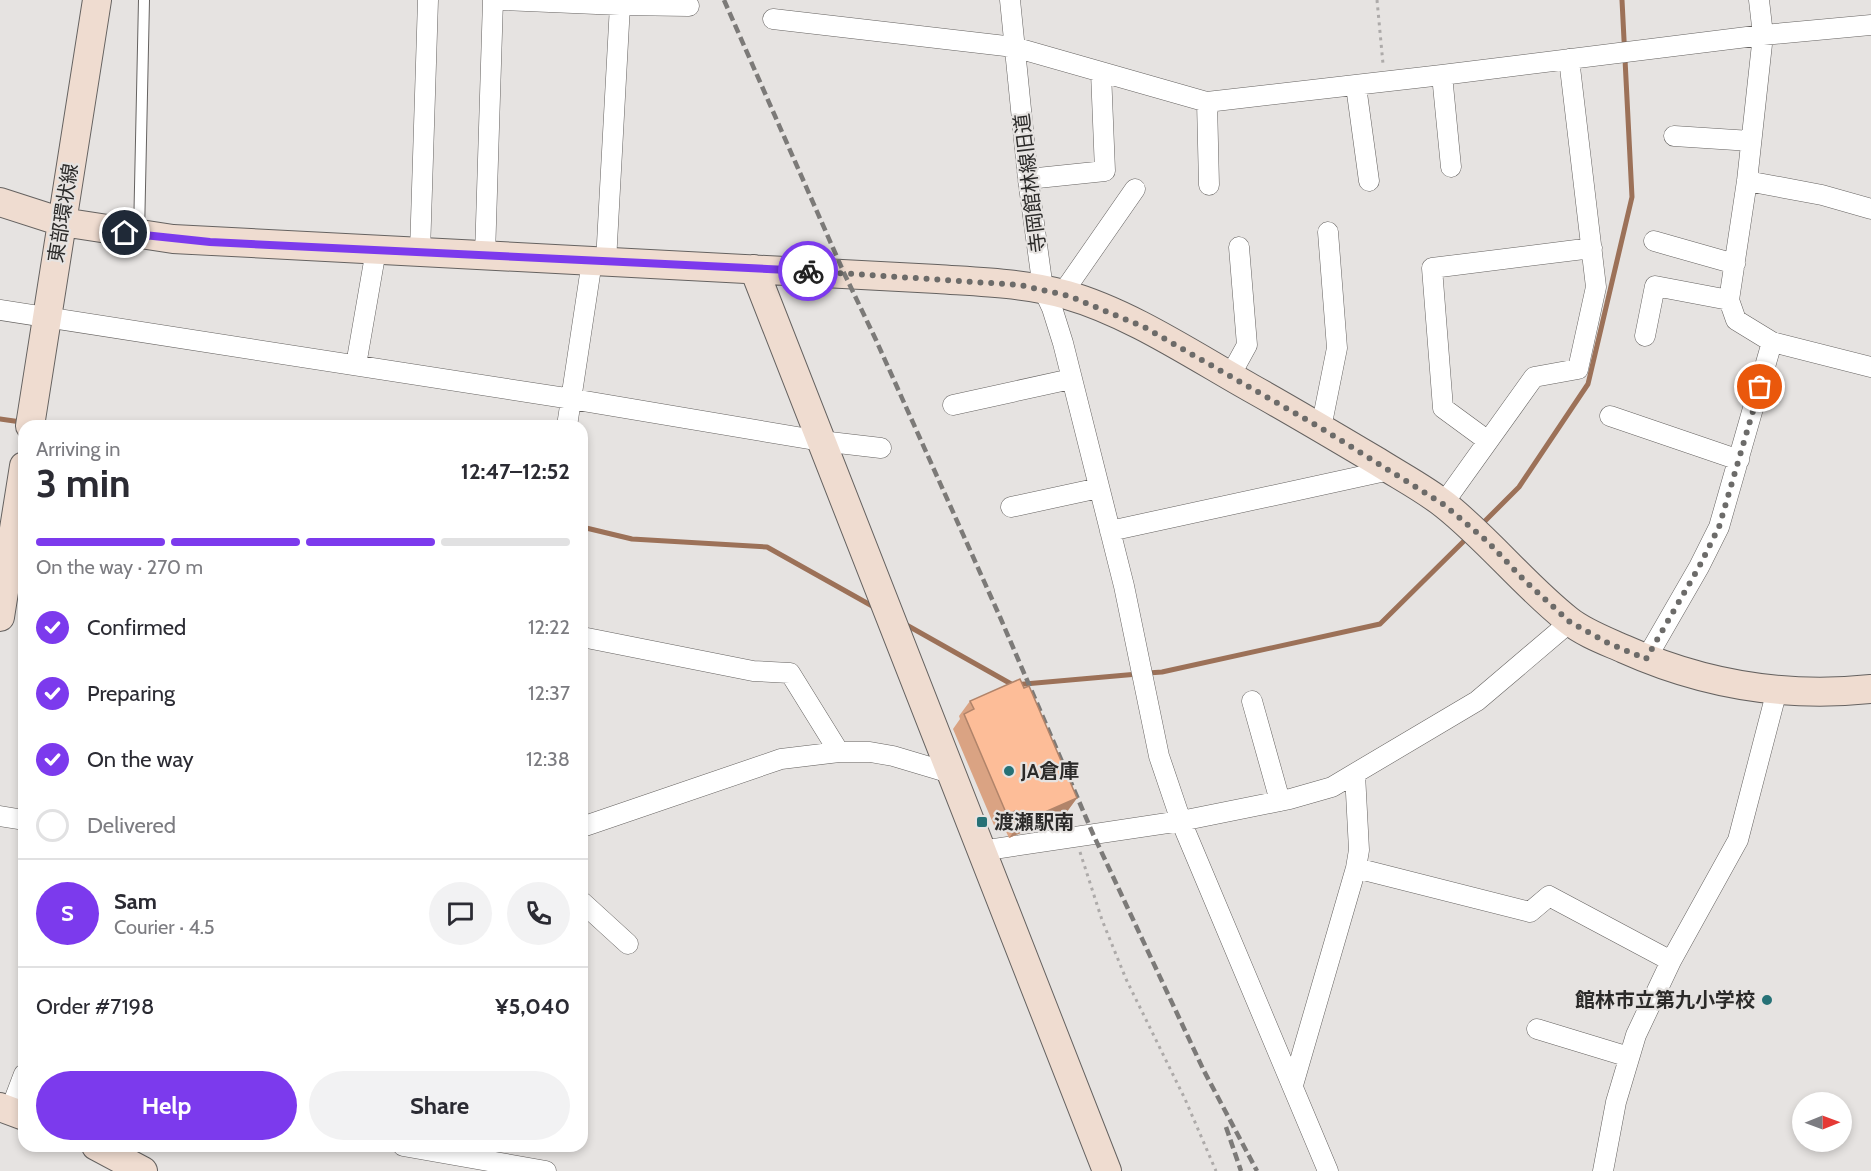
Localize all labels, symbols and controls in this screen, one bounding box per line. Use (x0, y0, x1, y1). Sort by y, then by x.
street label: 寺岡館林線旧道 (1010, 112, 1050, 254)
street label: 東部環状線 (43, 162, 83, 264)
pin (99, 207, 150, 258)
icon: home (108, 216, 141, 249)
courier (778, 241, 838, 301)
icon: bike (792, 255, 825, 288)
pin (1734, 361, 1785, 412)
icon: bag (1743, 370, 1776, 403)
text: Arriving in (36, 437, 120, 461)
text: 12:47–12:52 (461, 458, 570, 485)
text: 3 min (36, 459, 131, 507)
text: On the way · 270 m (36, 555, 203, 579)
icon: check (36, 611, 69, 644)
text: Confirmed (87, 614, 186, 641)
text: 12:22 (528, 615, 570, 639)
icon: check (36, 677, 69, 710)
text: Preparing (87, 680, 175, 707)
text: 12:37 (528, 681, 570, 705)
icon: check (36, 743, 69, 776)
text: On the way (87, 746, 194, 773)
text: 12:38 (526, 747, 570, 771)
place label: JA倉庫 (1020, 759, 1079, 783)
marker: JA倉庫 (1002, 764, 1016, 778)
place label: 渡瀬駅南 (994, 810, 1074, 834)
text: Delivered (87, 812, 176, 839)
marker: 渡瀬駅南 (975, 815, 989, 829)
button: chat (429, 882, 492, 945)
button: phone (507, 882, 570, 945)
text: Sam (114, 888, 157, 915)
text: S (61, 900, 74, 927)
text: Courier · 4.5 (114, 915, 215, 939)
place label: 館林市立第九小学校 (1575, 988, 1755, 1012)
text: Order #7198 (36, 993, 154, 1020)
text: ¥5,040 (495, 993, 570, 1020)
marker: 館林市立第九小学校 (1760, 993, 1774, 1007)
button: Help (36, 1071, 297, 1140)
button: Share (309, 1071, 570, 1140)
north arrow (1792, 1092, 1852, 1152)
map controls (1792, 1092, 1852, 1152)

